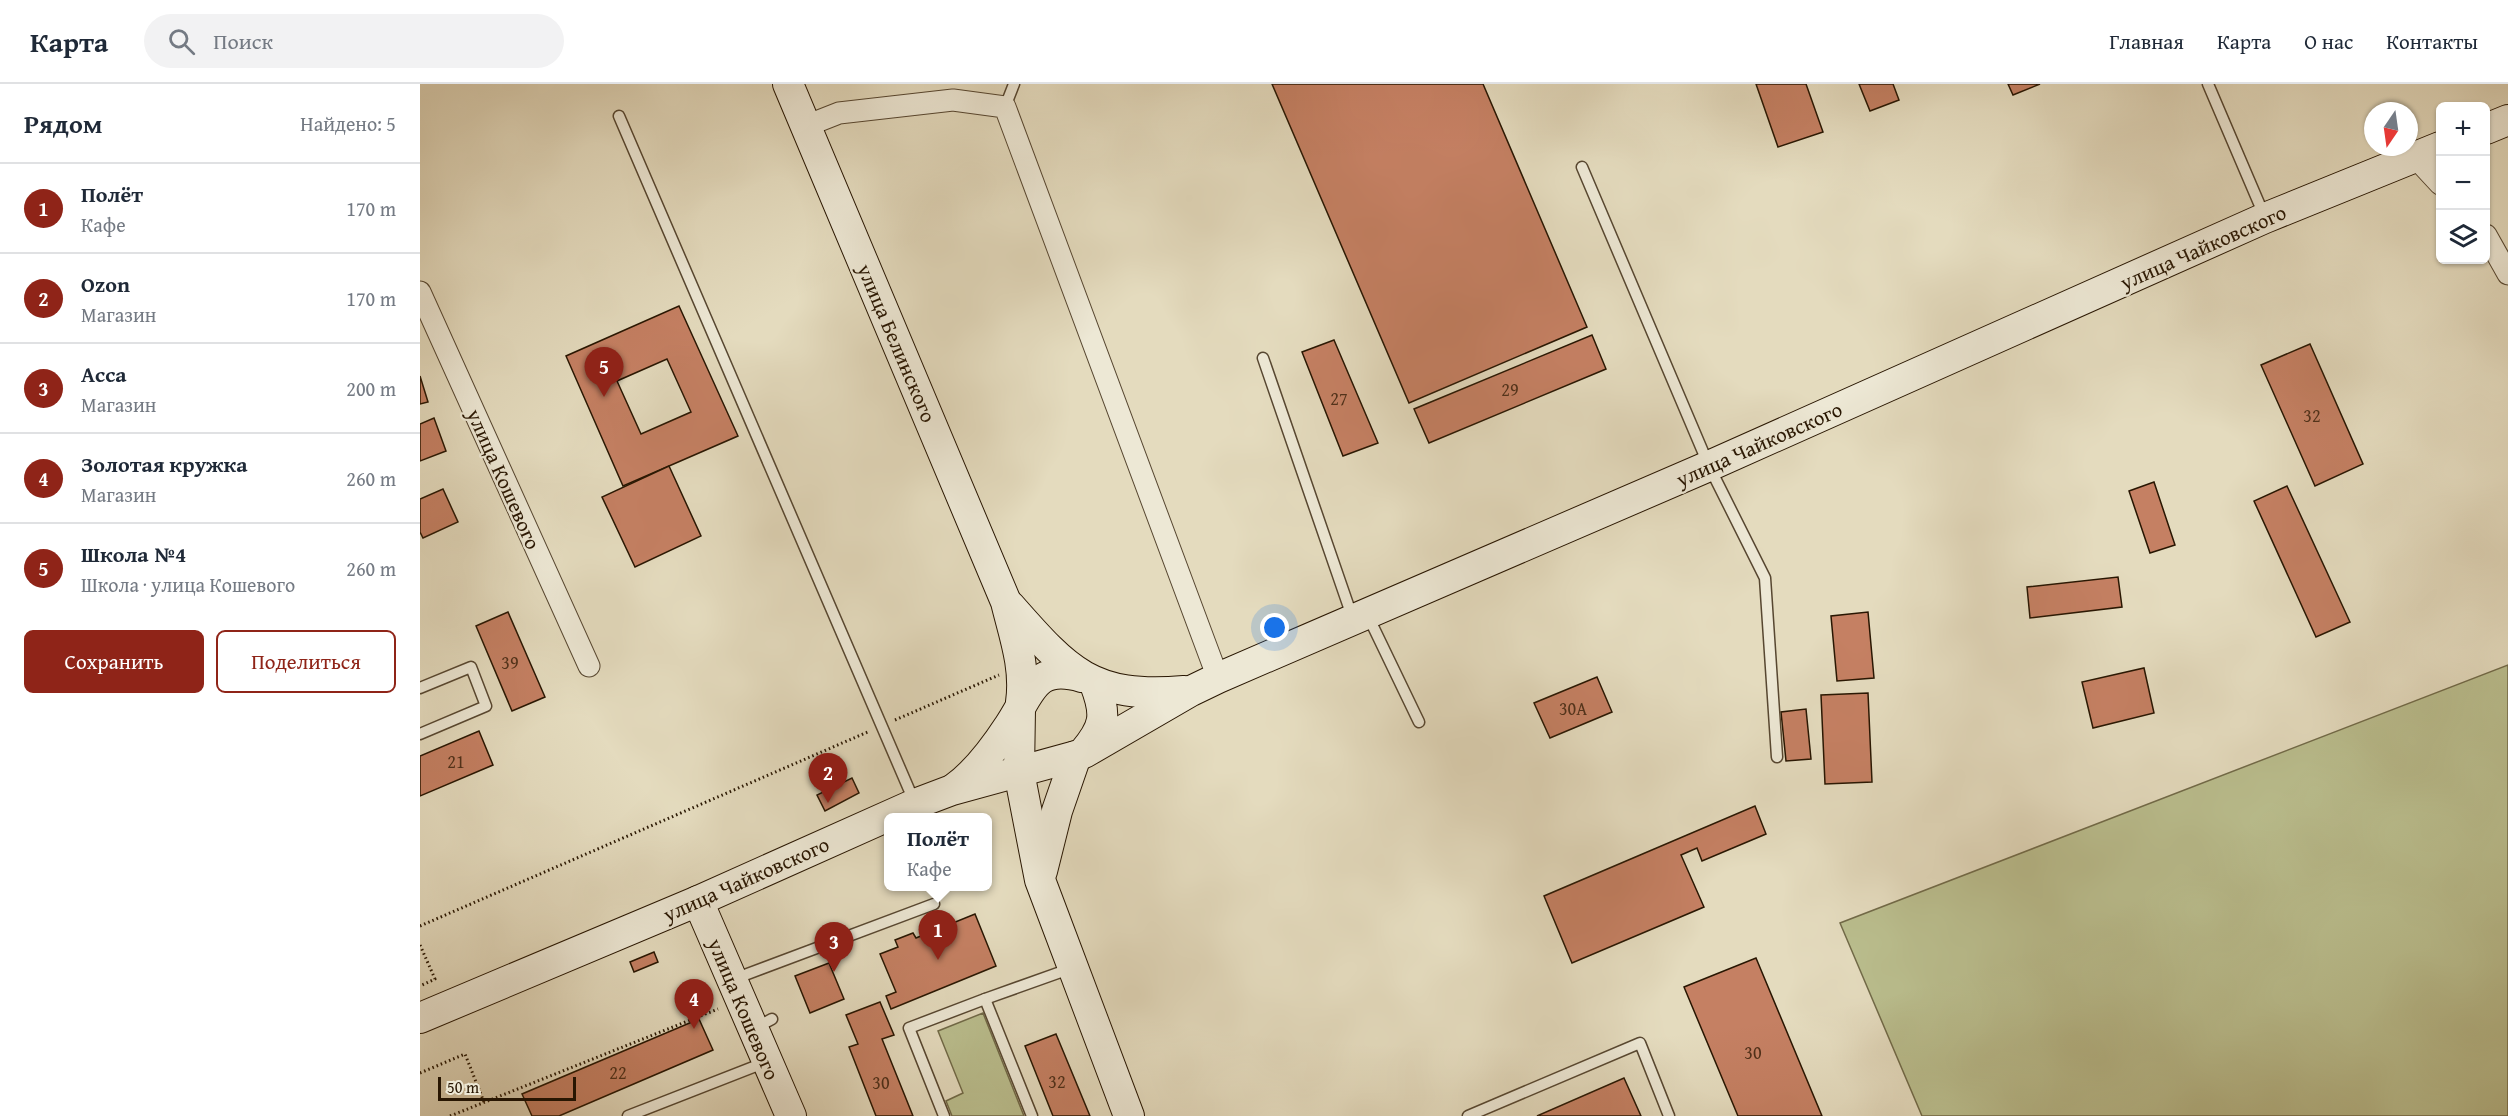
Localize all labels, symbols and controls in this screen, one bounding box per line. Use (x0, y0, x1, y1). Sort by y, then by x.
search box (144, 14, 564, 68)
text: Карта (30, 21, 108, 62)
icon: search (165, 25, 198, 58)
text: Поиск (213, 25, 273, 57)
text: Главная (2109, 26, 2184, 57)
text: Карта (2217, 26, 2271, 57)
text: О нас (2304, 26, 2353, 57)
text: Контакты (2386, 26, 2478, 57)
north arrow (2364, 102, 2418, 156)
map controls (2436, 102, 2490, 264)
button: + (2436, 102, 2490, 156)
text: Рядом (24, 104, 102, 143)
text: Найдено: 5 (300, 109, 396, 138)
button: − (2436, 156, 2490, 210)
text: Полёт (81, 178, 143, 210)
text: 1 (38, 194, 49, 223)
text: 170 m (346, 194, 396, 223)
street label: улица Чайковского (2114, 196, 2291, 298)
text: Кафе (81, 210, 126, 239)
button: layers (2436, 210, 2490, 264)
street label: улица Белинского (849, 258, 944, 427)
text: Ozon (81, 268, 130, 300)
text: 2 (38, 284, 49, 313)
text: 170 m (346, 284, 396, 313)
text: Магазин (81, 300, 156, 329)
pin: 5 (584, 348, 624, 397)
text: Acca (81, 358, 127, 390)
text: 3 (38, 374, 49, 403)
text: 200 m (346, 374, 396, 403)
house number: 29 (1501, 376, 1519, 403)
house number: 27 (1330, 385, 1348, 412)
text: Магазин (81, 390, 156, 419)
street label: улица Чайковского (1670, 393, 1847, 495)
house number: 32 (2303, 402, 2321, 429)
street label: улица Кошевого (459, 403, 549, 554)
text: Золотая кружка (81, 448, 247, 480)
text: 4 (38, 464, 49, 493)
text: 260 m (346, 464, 396, 493)
text: Магазин (81, 480, 156, 509)
text: Школа №4 (81, 538, 186, 570)
text: 5 (38, 554, 49, 583)
text: 260 m (346, 554, 396, 583)
text: Школа · улица Кошевого (81, 570, 295, 599)
your location (1260, 613, 1289, 642)
button: Сохранить (24, 630, 204, 693)
button: Поделиться (216, 630, 396, 693)
house number: 39 (501, 649, 519, 676)
house number: 30А (1559, 695, 1587, 722)
house number: 21 (447, 748, 465, 775)
pin: 2 (808, 754, 848, 803)
popup (884, 813, 992, 891)
text: Полёт (907, 822, 969, 854)
street label: улица Чайковского (657, 828, 834, 930)
text: Кафе (907, 854, 952, 883)
pin: 1 (918, 910, 958, 960)
pin: 3 (814, 922, 854, 972)
street label: улица Кошевого (700, 932, 788, 1085)
pin: 4 (674, 980, 714, 1029)
house number: 30 (1744, 1039, 1762, 1066)
house number: 22 (609, 1059, 627, 1086)
house number: 32 (1048, 1068, 1066, 1095)
house number: 30 (872, 1069, 890, 1096)
scale bar (438, 1074, 576, 1102)
text: 50 m (447, 1075, 479, 1099)

